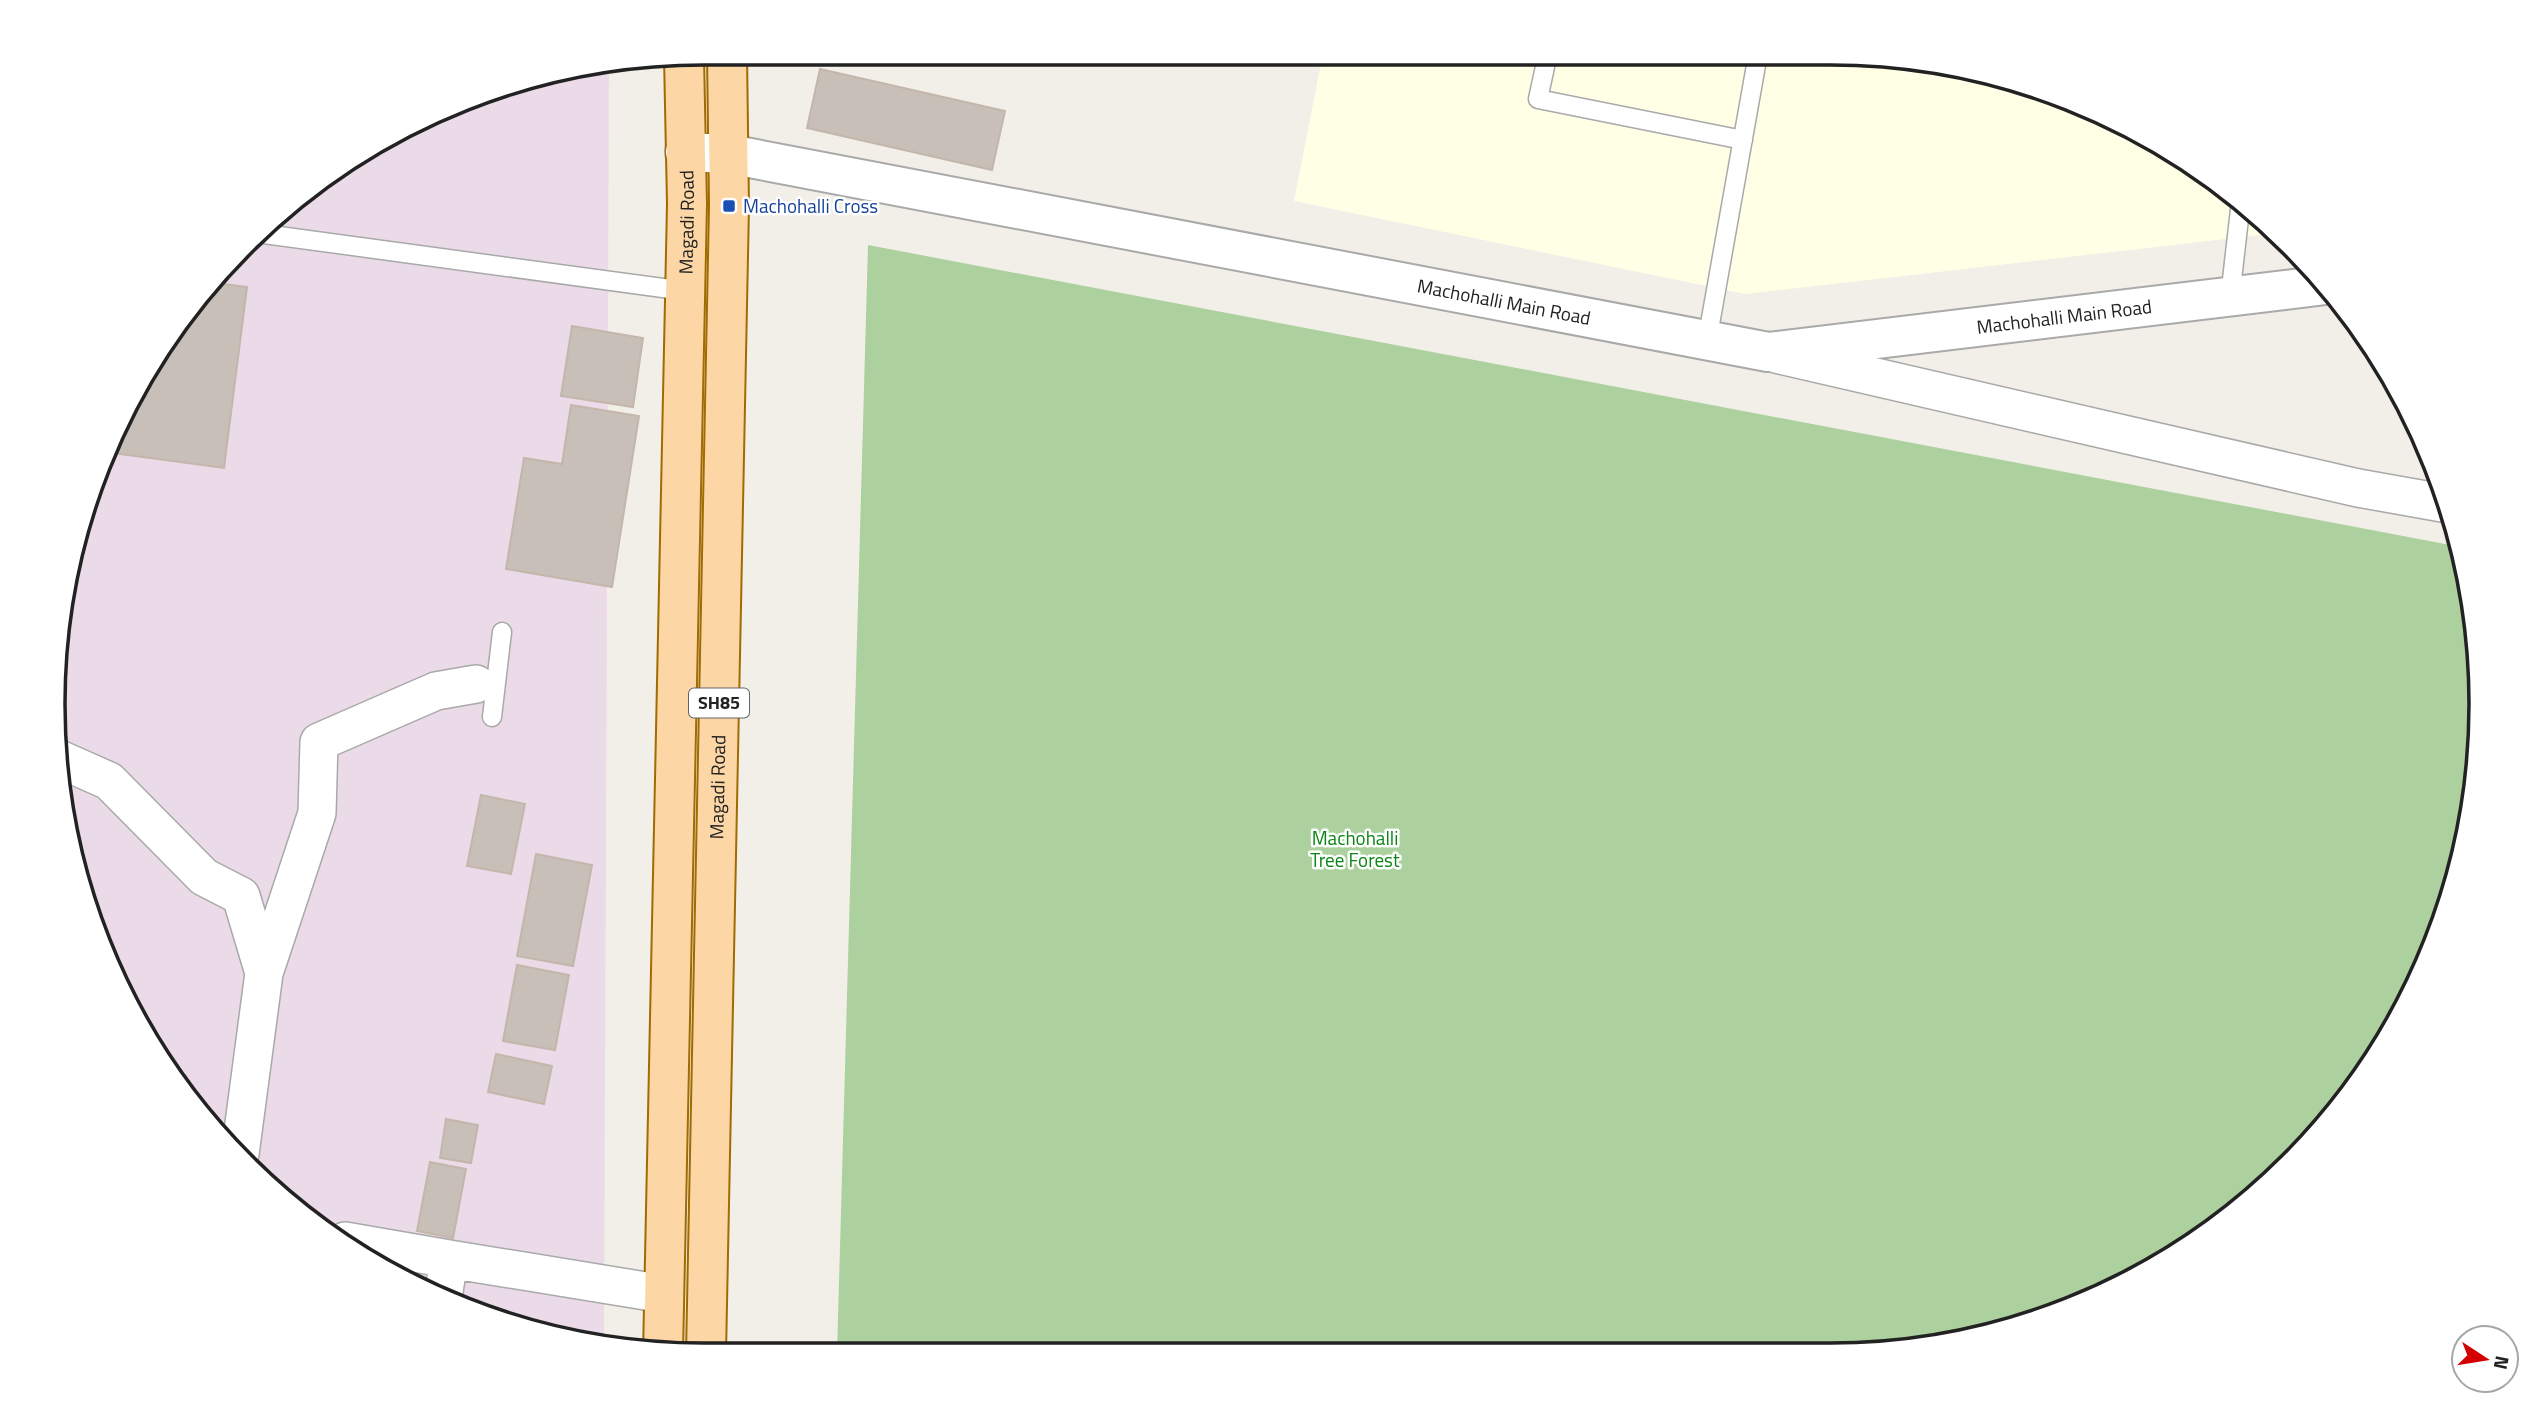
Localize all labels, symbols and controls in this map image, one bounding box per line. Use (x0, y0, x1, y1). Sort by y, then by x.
street label: Magadi Road (671, 170, 701, 275)
place label: Machohalli Cross (743, 191, 878, 220)
marker: Machohalli Cross (721, 198, 737, 214)
street label: Machohalli Main Road (1415, 270, 1593, 332)
street label: Machohalli Main Road (1975, 291, 2153, 341)
road number: SH85 (689, 688, 749, 718)
street label: Magadi Road (701, 735, 732, 840)
park label: Machohalli Tree Forest (1310, 823, 1400, 874)
north arrow (2450, 1324, 2520, 1394)
text: N (2487, 1353, 2518, 1372)

